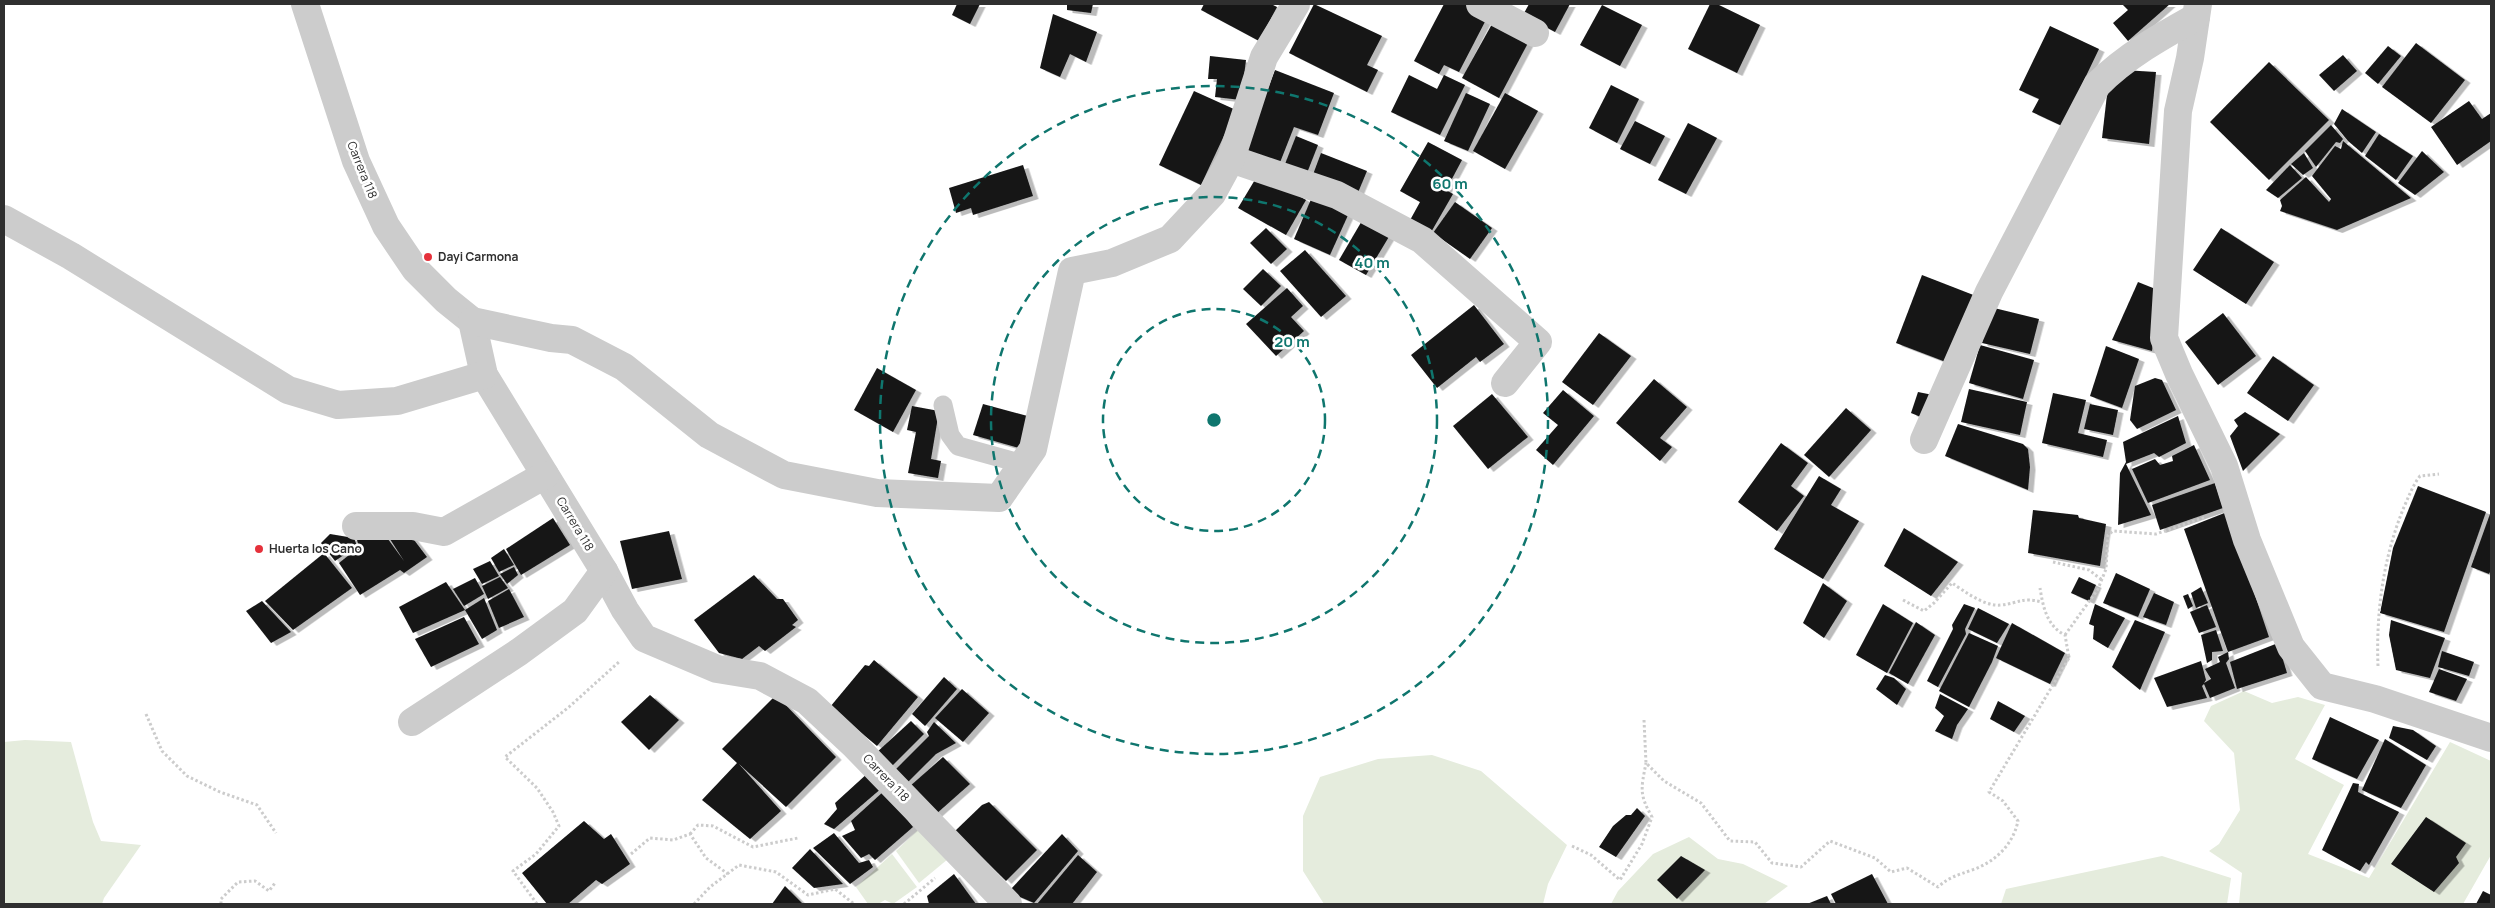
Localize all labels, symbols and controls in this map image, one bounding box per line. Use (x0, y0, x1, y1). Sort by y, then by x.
street label: Carrera 118 (343, 139, 382, 201)
text: 60 m (1432, 173, 1468, 194)
place label: Dayi Carmona (438, 248, 519, 265)
marker: Dayi Carmona (422, 251, 434, 263)
text: 40 m (1354, 252, 1390, 273)
text: 20 m (1274, 331, 1310, 352)
centre of rings (1205, 411, 1223, 429)
street label: Carrera 118 (553, 494, 598, 554)
place label: Huerta los Cano (269, 540, 362, 557)
marker: Huerta los Cano (253, 543, 265, 555)
street label: Carrera 118 (859, 750, 913, 805)

